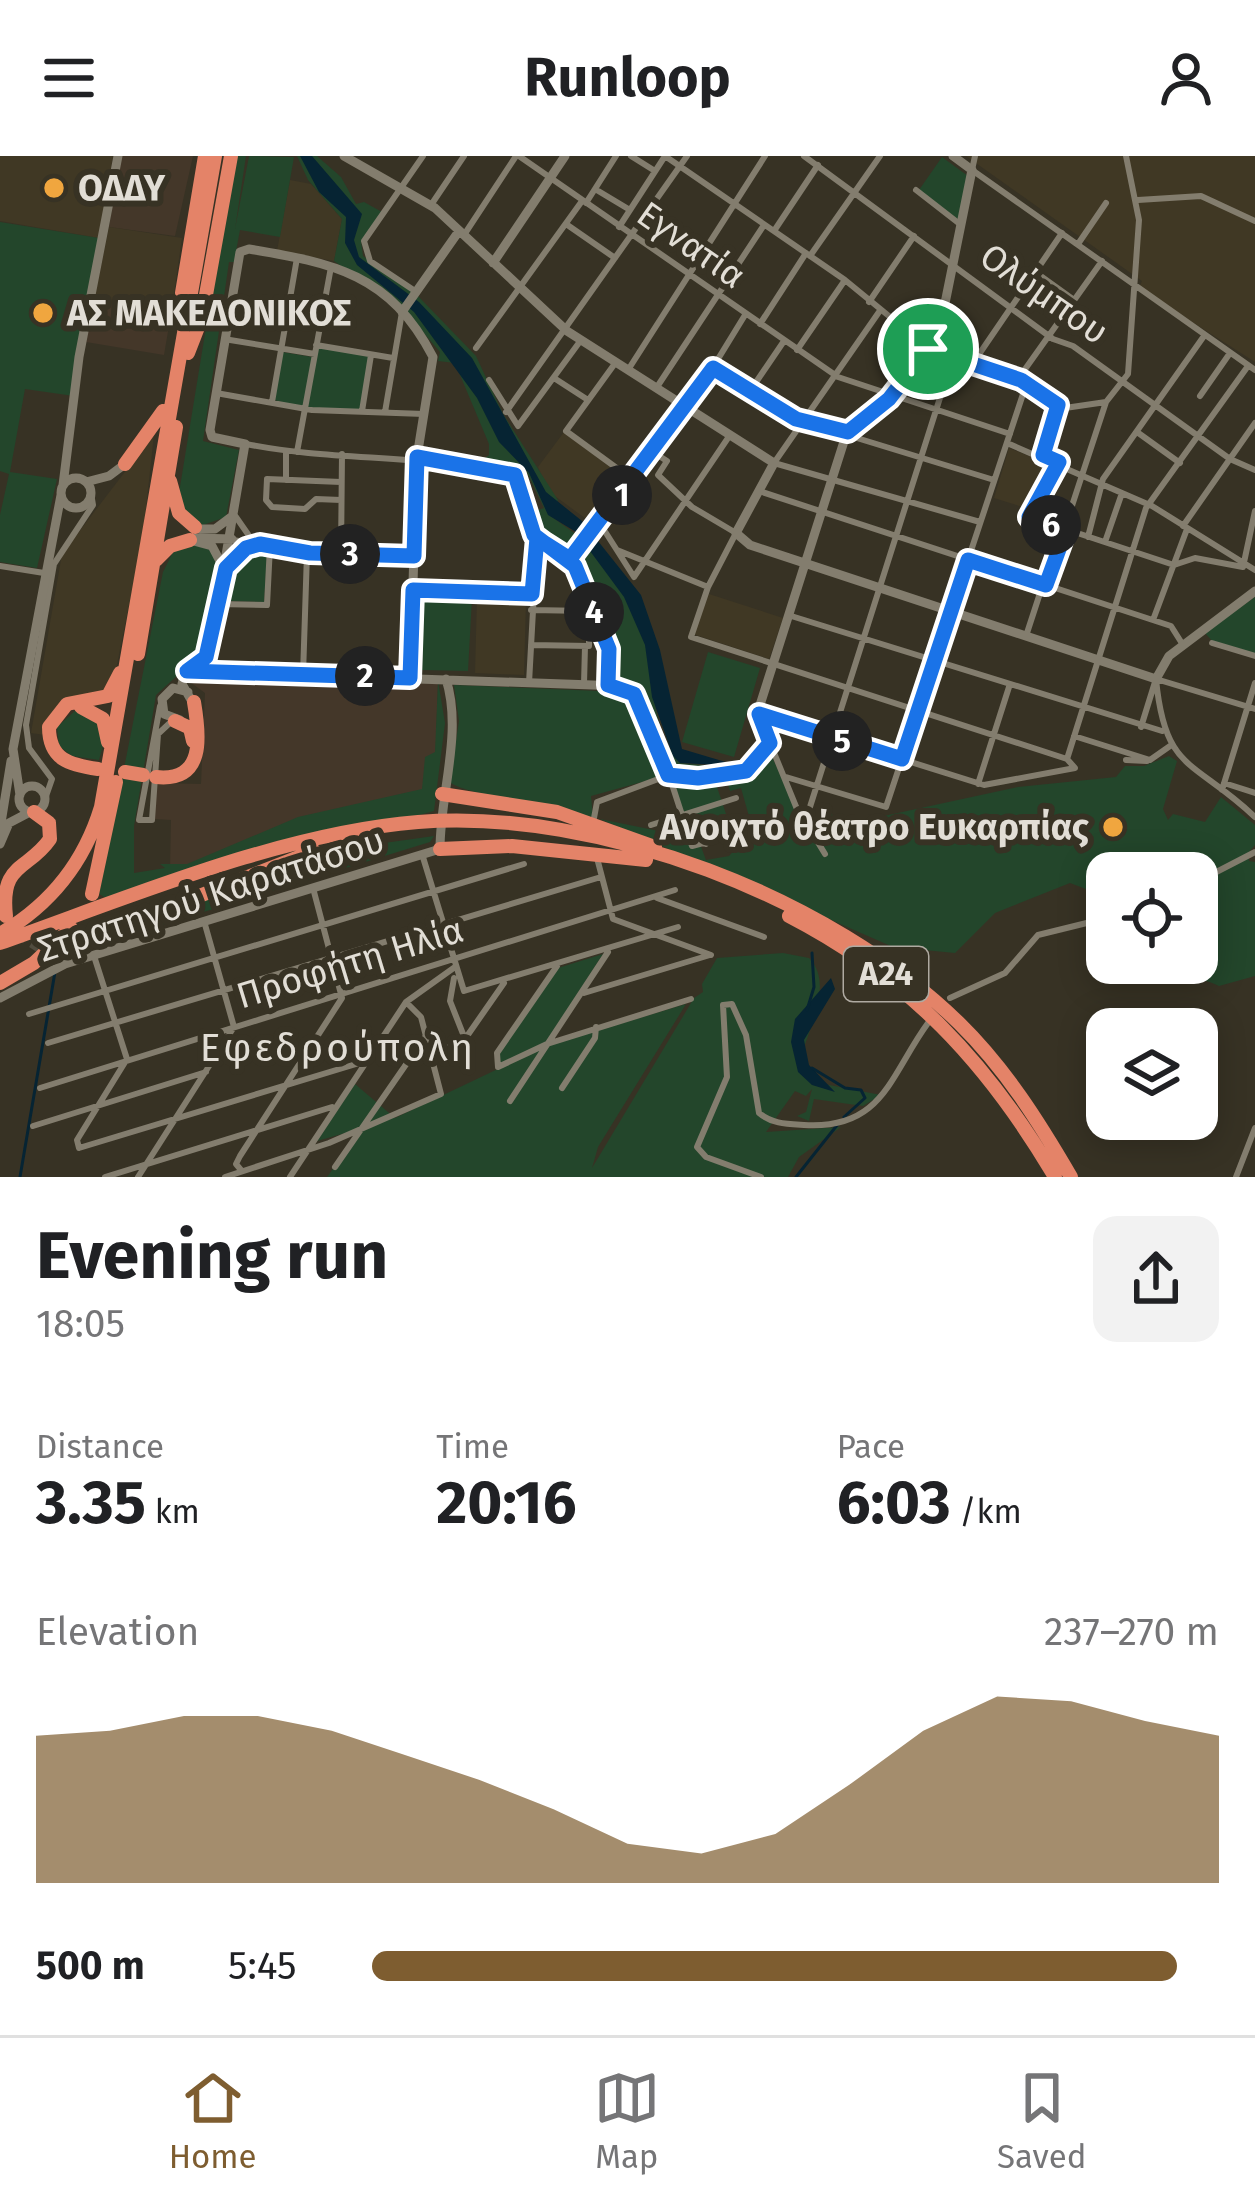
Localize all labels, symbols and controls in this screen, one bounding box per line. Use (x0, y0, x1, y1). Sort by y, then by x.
icon: menu (36, 45, 102, 111)
icon: person (1153, 45, 1219, 111)
text: Runloop (524, 46, 731, 110)
place label: ΟΔΔΥ (78, 166, 166, 210)
marker: ΟΔΔΥ (41, 175, 67, 201)
street label: Εγνατία (629, 192, 753, 298)
street label: Ολύμπου (972, 234, 1116, 354)
place label: ΑΣ ΜΑΚΕΔΟΝΙΚΟΣ (66, 291, 351, 335)
pin (877, 298, 979, 400)
marker: ΑΣ ΜΑΚΕΔΟΝΙΚΟΣ (30, 300, 56, 326)
icon: arrive (895, 316, 961, 382)
pin: 1 (592, 465, 652, 525)
text: 1 (614, 475, 630, 515)
pin: 6 (1021, 495, 1081, 555)
text: 6 (1042, 505, 1060, 545)
pin: 3 (320, 524, 380, 584)
text: 3 (341, 534, 359, 574)
pin: 4 (564, 582, 624, 642)
text: 4 (585, 592, 603, 632)
pin: 2 (335, 646, 395, 706)
text: 2 (356, 656, 374, 696)
pin: 5 (812, 711, 872, 771)
text: 5 (833, 721, 851, 761)
place label: Ανοιχτό θέατρο Ευκαρπίας (659, 805, 1090, 849)
marker: Ανοιχτό θέατρο Ευκαρπίας (1100, 814, 1126, 840)
street label: Στρατηγού Καρατάσου (32, 818, 390, 972)
map controls (1086, 852, 1218, 1140)
button: locate (1086, 852, 1218, 984)
street label: Προφήτη Ηλία (231, 908, 469, 1018)
road number: Α24 (844, 947, 928, 1001)
button: layers (1086, 1008, 1218, 1140)
district label: Εφεδρούπολη (200, 1025, 476, 1071)
text: Evening run (36, 1216, 388, 1295)
button: share (1093, 1216, 1219, 1342)
text: 18:05 (36, 1301, 125, 1347)
text: Distance (36, 1427, 164, 1467)
text: Time (436, 1427, 509, 1467)
text: Pace (837, 1427, 905, 1467)
text: 3.35 (36, 1467, 146, 1539)
text: 20:16 (436, 1467, 577, 1539)
text: 6:03 (837, 1467, 951, 1539)
text: km (146, 1492, 200, 1532)
text: /km (951, 1492, 1022, 1532)
text: Elevation (36, 1609, 199, 1655)
text: 237–270 m (1044, 1609, 1219, 1655)
text: 500 m (36, 1943, 145, 1989)
text: 5:45 (228, 1943, 297, 1989)
tab: Home (169, 2065, 257, 2177)
tab: Map (594, 2065, 660, 2177)
tab: Saved (997, 2065, 1086, 2177)

